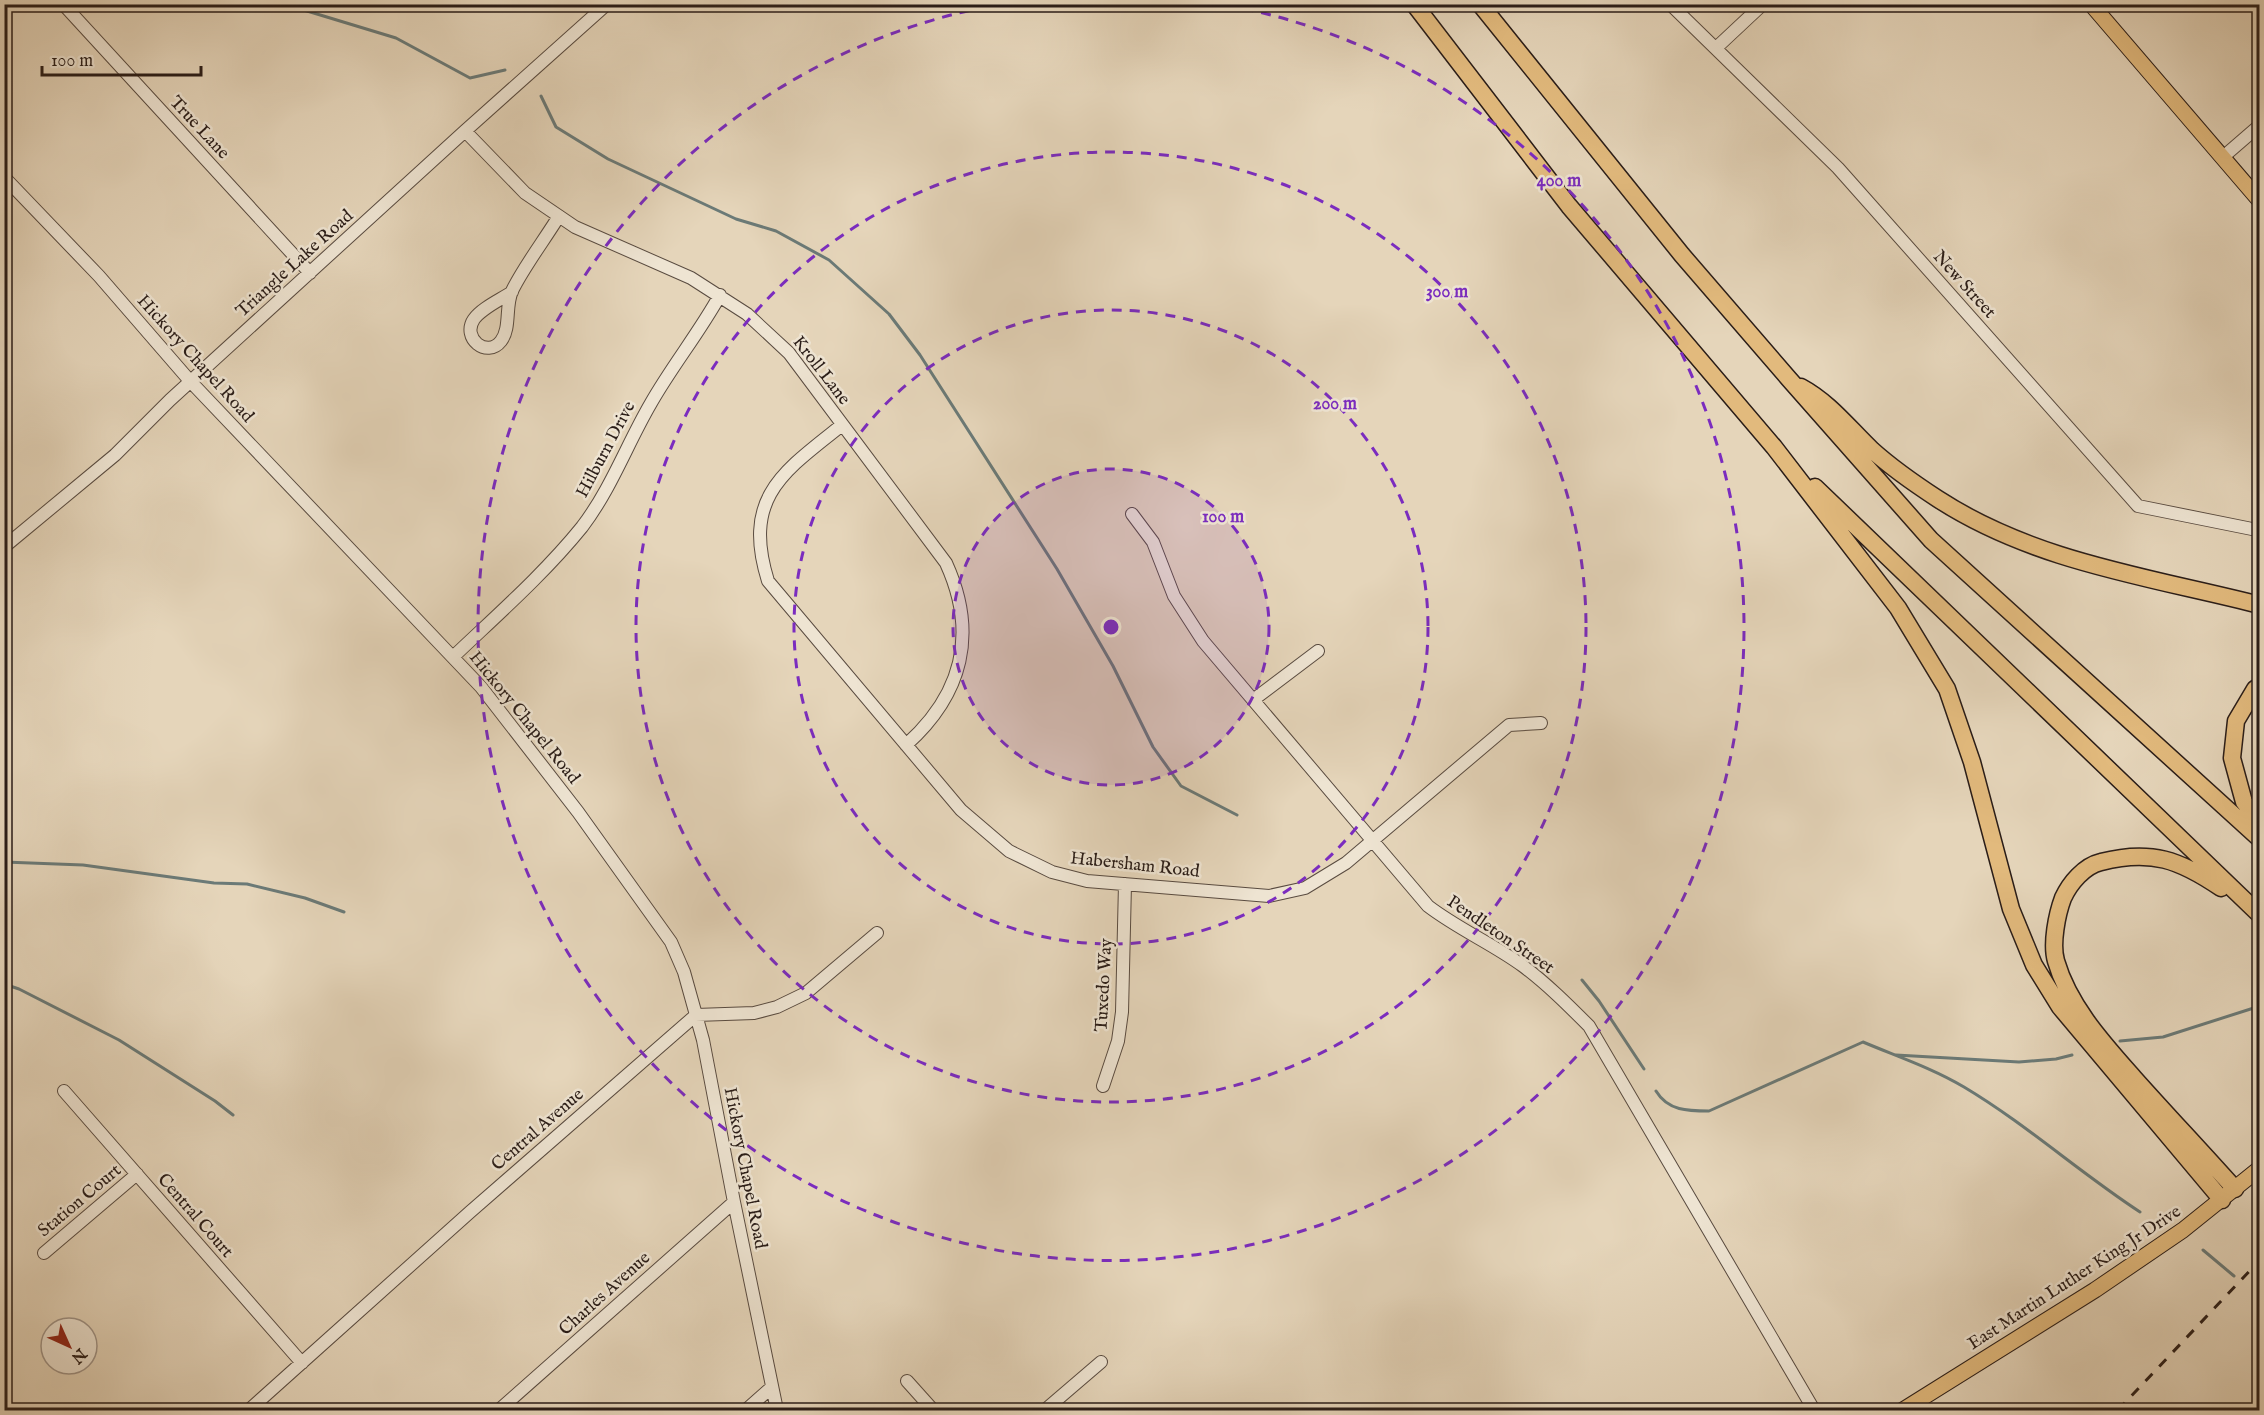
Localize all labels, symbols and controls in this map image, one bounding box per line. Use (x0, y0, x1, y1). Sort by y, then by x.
scale bar (42, 39, 201, 77)
text: 100 m (51, 50, 93, 73)
street label: True Lane (164, 92, 234, 164)
text: 400 m (1537, 170, 1581, 193)
street label: Triangle Lake Road (231, 205, 359, 323)
street label: New Street (1927, 246, 2000, 324)
text: 300 m (1426, 281, 1468, 304)
street label: Hickory Chapel Road (131, 290, 259, 428)
street label: Kroll Lane (787, 332, 855, 410)
text: 200 m (1313, 393, 1357, 416)
street label: Hilburn Drive (571, 397, 641, 502)
text: 100 m (1202, 506, 1244, 529)
centre of rings (1101, 617, 1121, 637)
street label: Hickory Chapel Road (463, 647, 585, 789)
street label: Habersham Road (1069, 847, 1201, 884)
street label: Pendleton Street (1442, 891, 1558, 980)
street label: Tuxedo Way (1091, 938, 1118, 1032)
street label: Central Avenue (487, 1084, 589, 1177)
street label: Hickory Chapel Road (718, 1085, 772, 1251)
street label: Station Court (34, 1160, 126, 1243)
street label: Central Court (152, 1169, 238, 1263)
street label: East Martin Luther King Jr Drive (1964, 1201, 2186, 1356)
street label: Charles Avenue (555, 1247, 656, 1341)
north arrow (39, 1316, 99, 1376)
text: N (66, 1343, 91, 1367)

